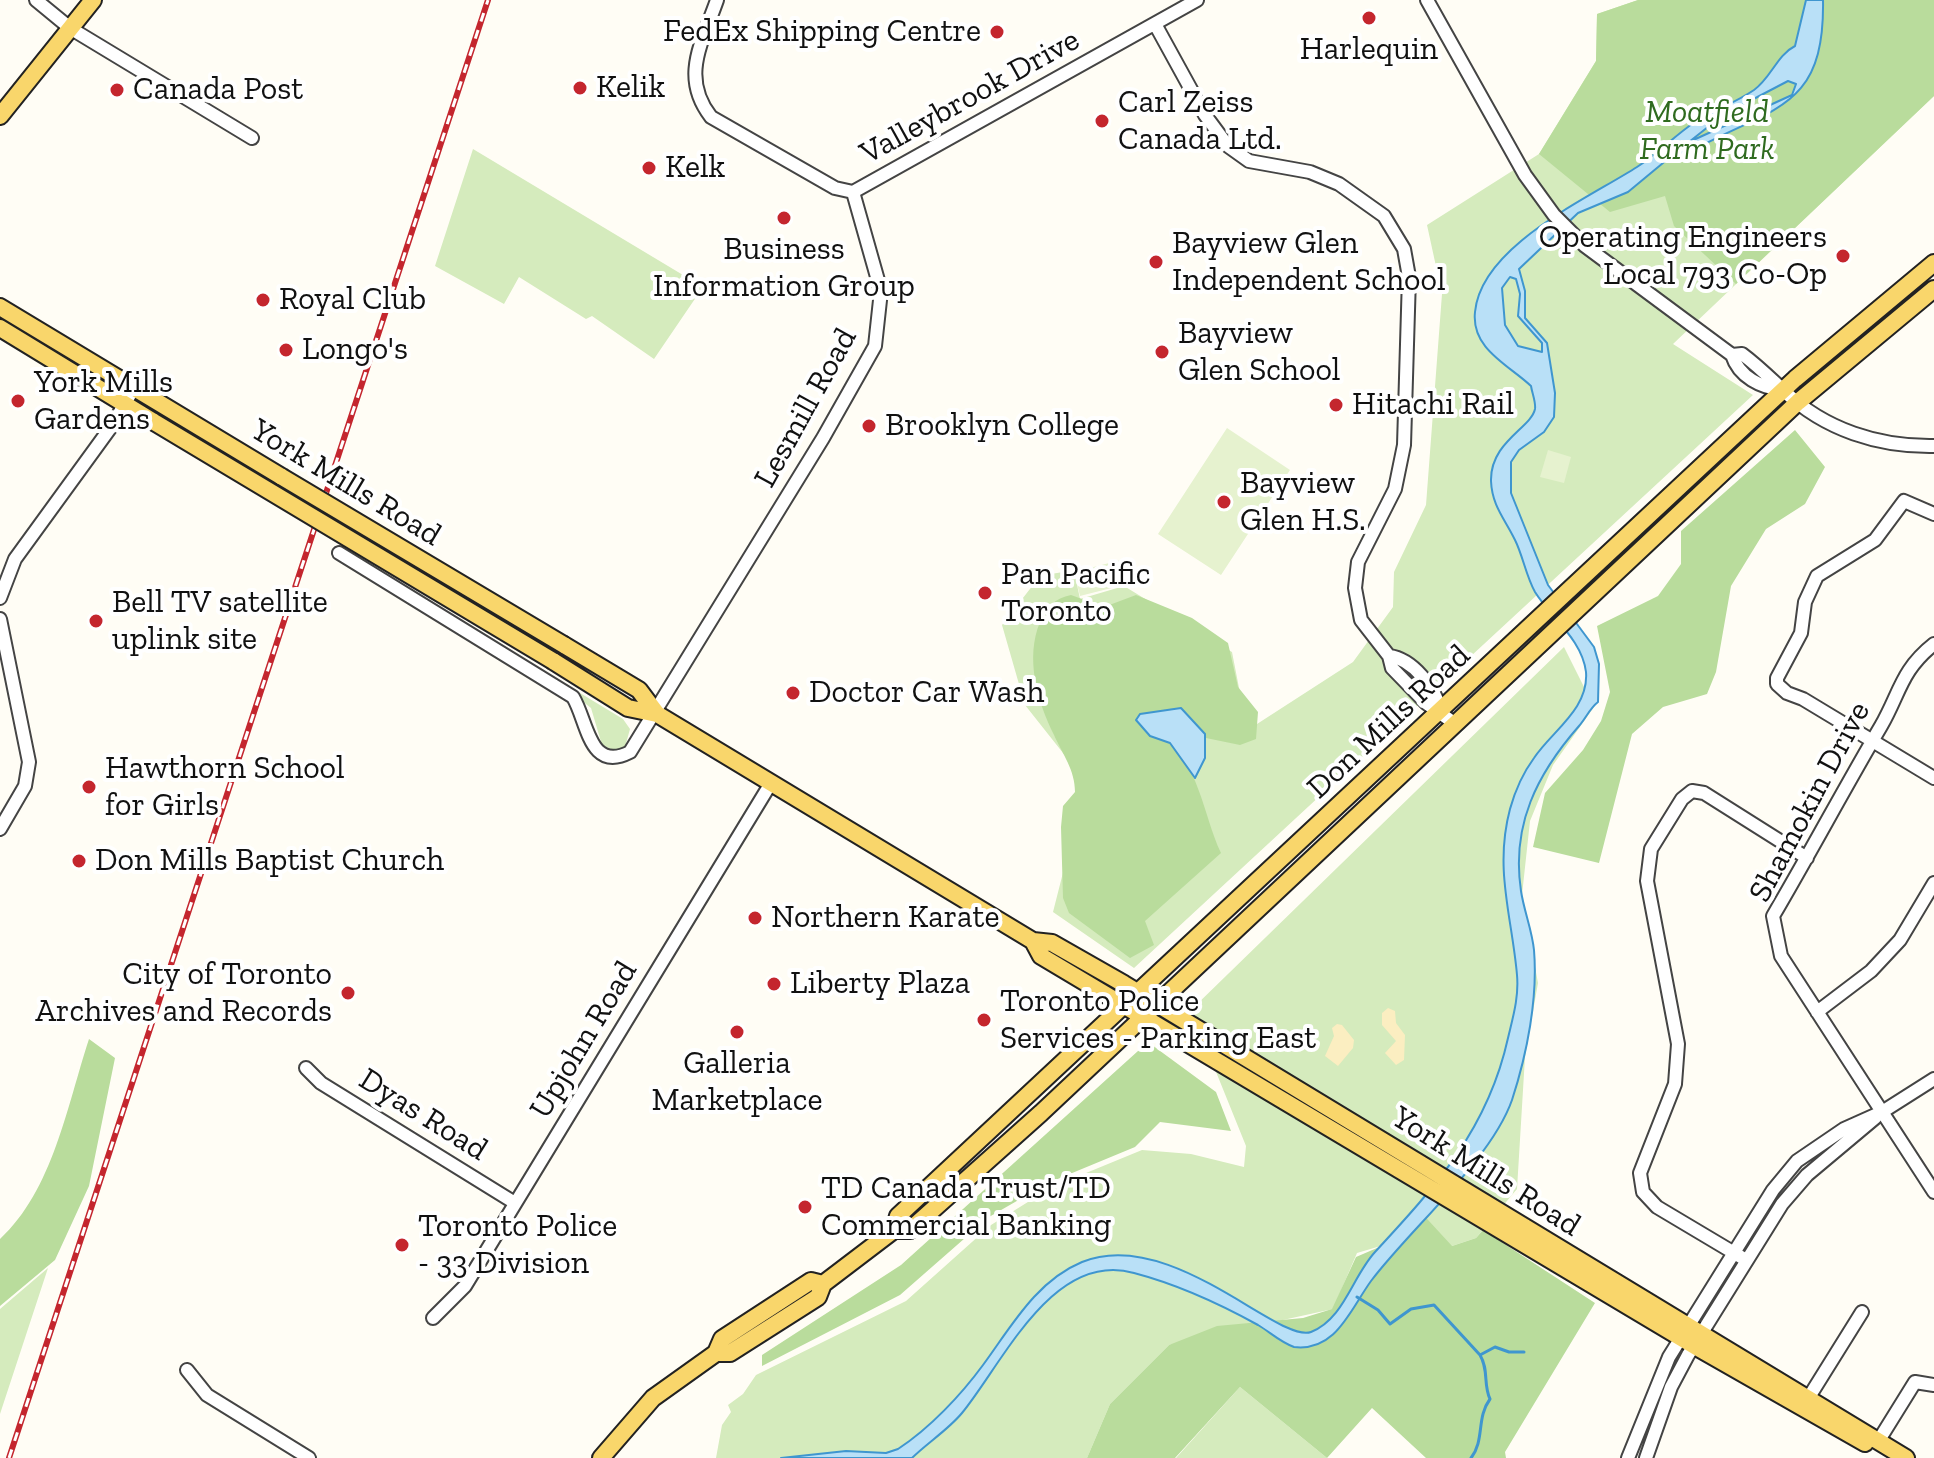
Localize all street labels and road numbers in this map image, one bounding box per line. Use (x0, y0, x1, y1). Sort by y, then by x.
street label: Valleybrook Drive (854, 21, 1086, 173)
street label: Lesmill Road (747, 322, 865, 494)
street label: York Mills Road (244, 411, 448, 555)
street label: Don Mills Road (1300, 637, 1478, 807)
street label: Shamokin Drive (1741, 695, 1879, 909)
street label: Upjohn Road (522, 954, 646, 1126)
street label: Dyas Road (352, 1060, 494, 1170)
street label: York Mills Road (1385, 1099, 1587, 1245)

